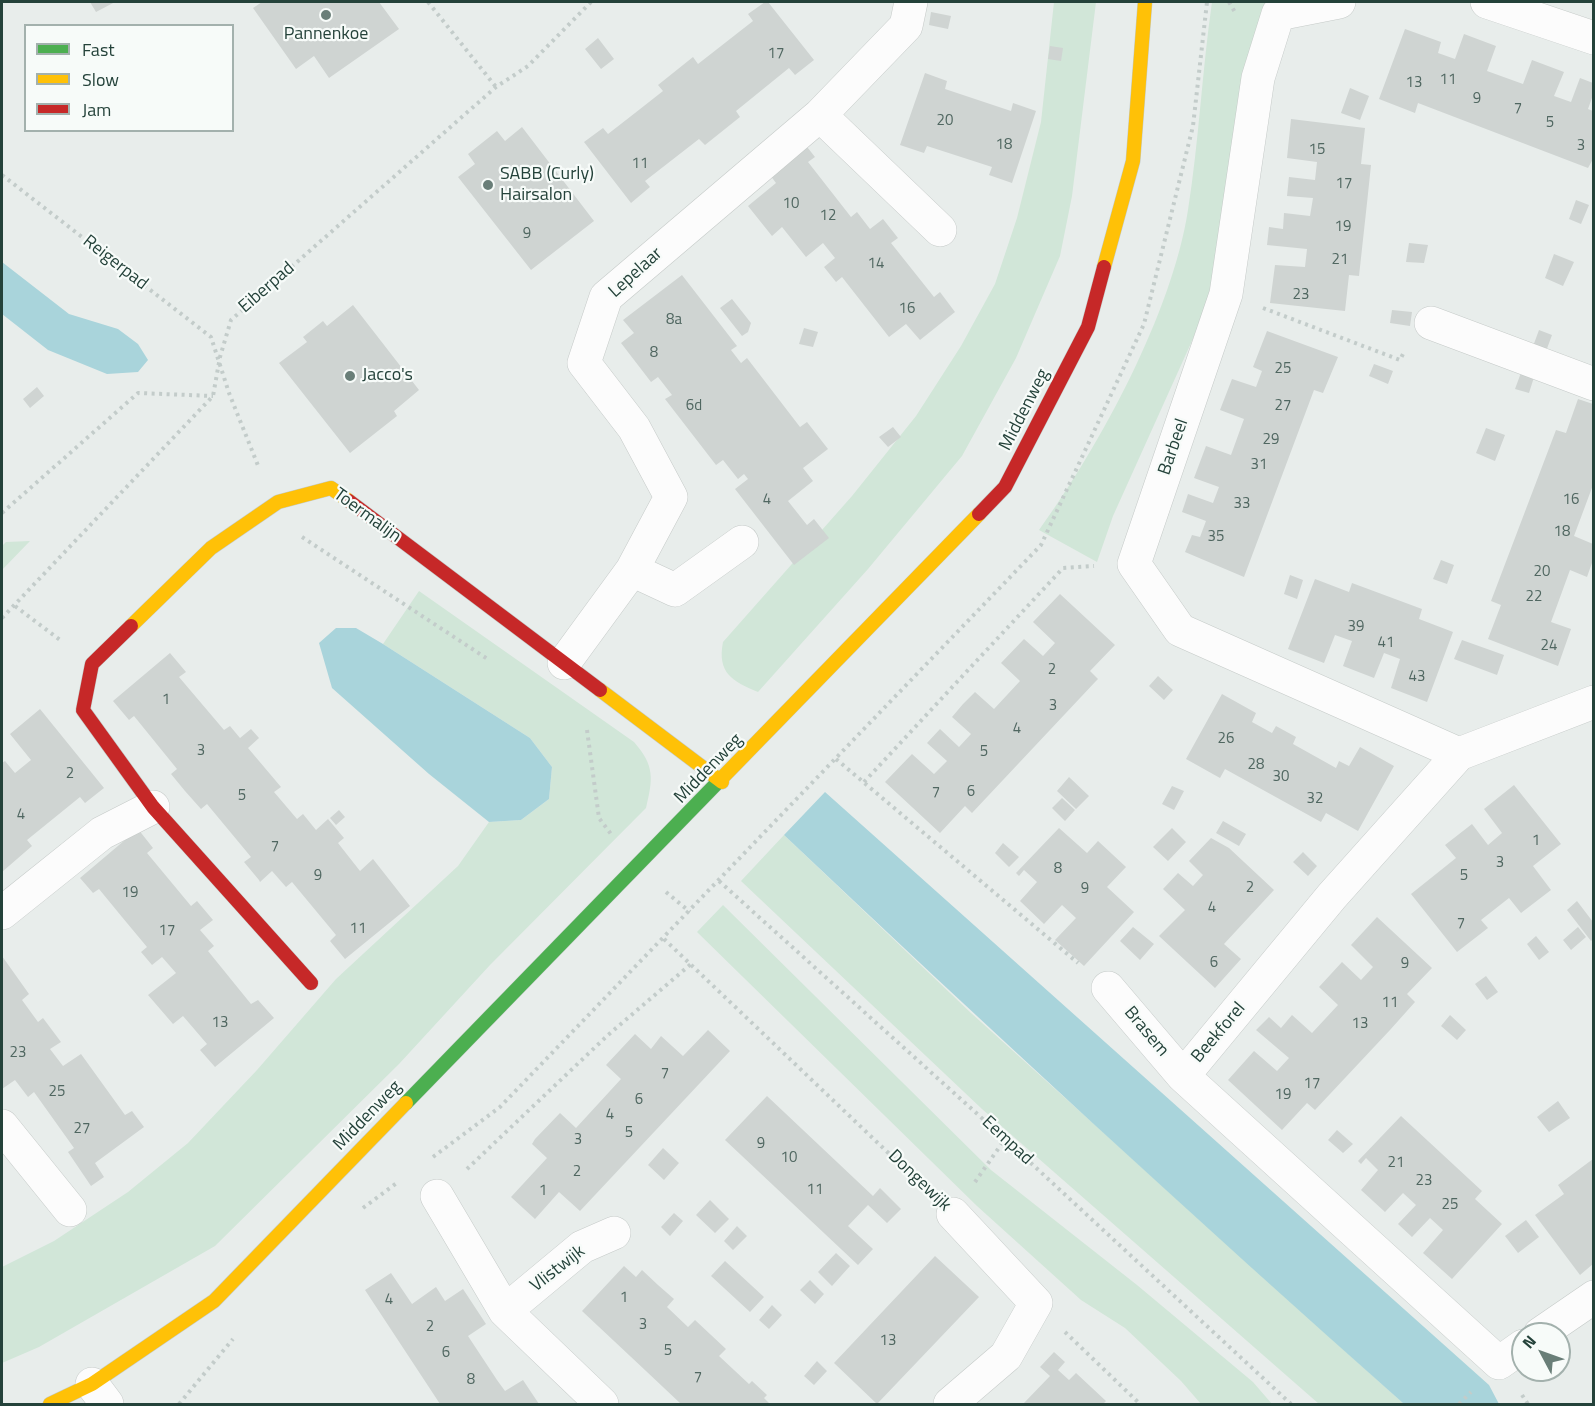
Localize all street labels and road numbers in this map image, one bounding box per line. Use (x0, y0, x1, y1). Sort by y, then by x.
street label: Reigerpad (78, 231, 152, 295)
street label: Lepelaar (605, 243, 667, 303)
street label: Eiberpad (235, 258, 299, 318)
street label: Middenweg (995, 366, 1055, 454)
street label: Barbeel (1154, 416, 1194, 478)
street label: Toermalijn (329, 484, 405, 548)
street label: Middenweg (670, 730, 748, 808)
street label: Beekforel (1187, 998, 1251, 1068)
street label: Brasem (1119, 1003, 1173, 1061)
street label: Middenweg (329, 1077, 407, 1155)
street label: Eempad (977, 1112, 1037, 1170)
street label: Dongewijk (883, 1146, 955, 1216)
street label: Vlistwijk (526, 1241, 590, 1297)

